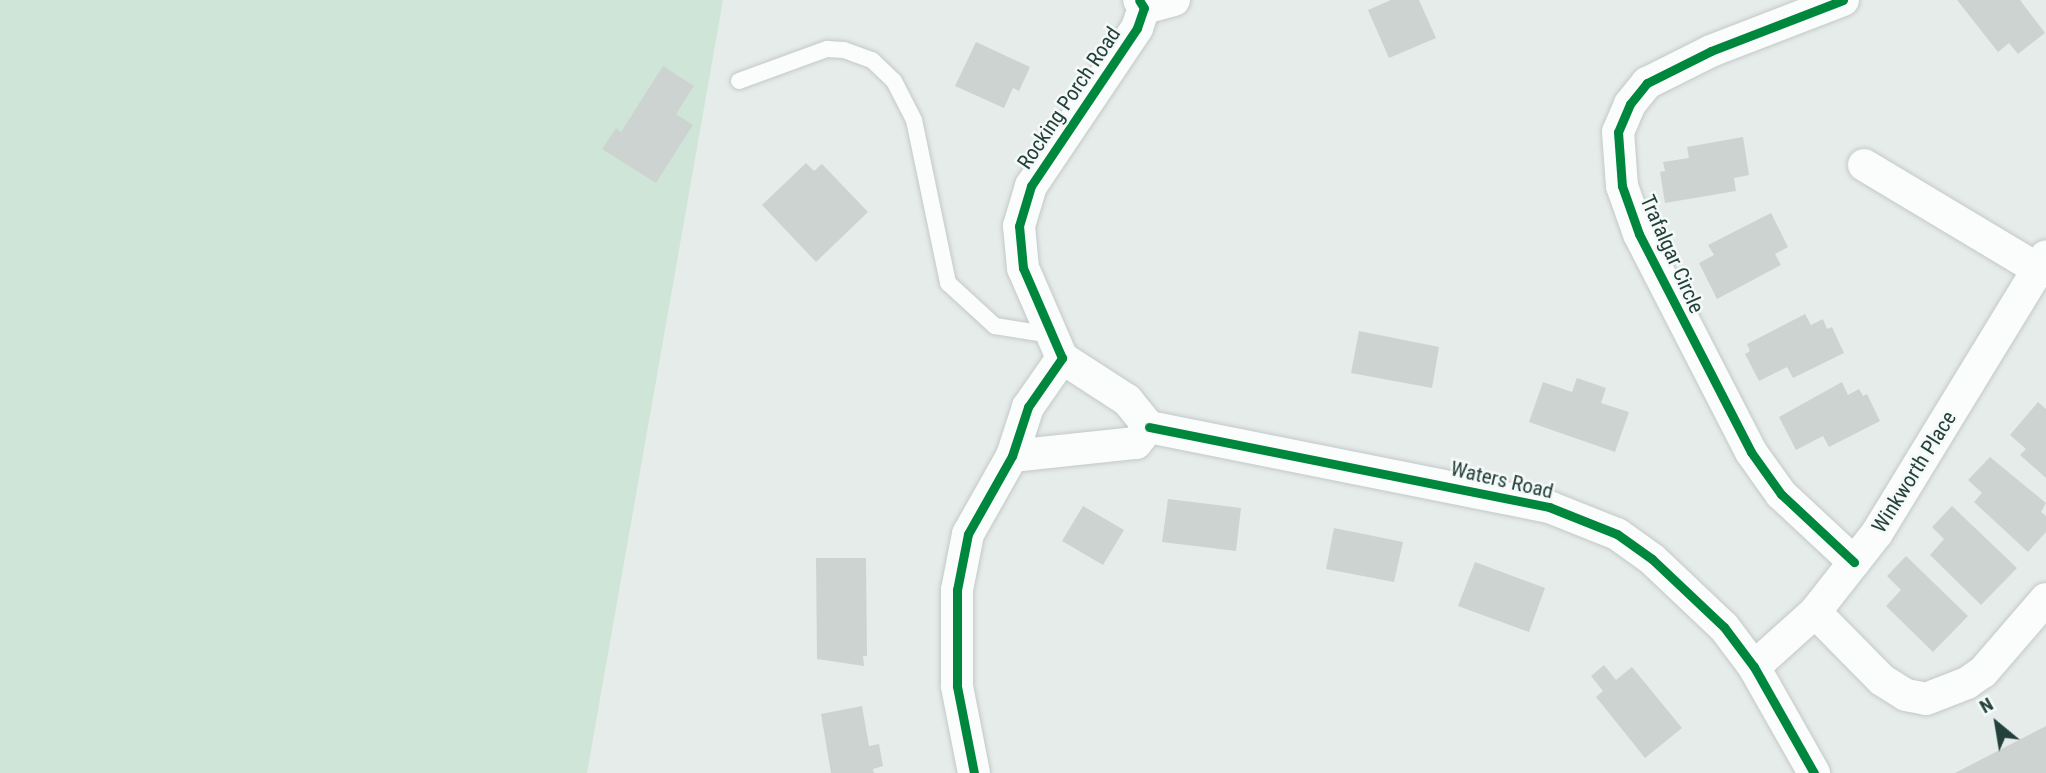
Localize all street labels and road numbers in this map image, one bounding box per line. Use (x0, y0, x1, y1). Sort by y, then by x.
street label: Rocking Porch Road (1012, 22, 1126, 174)
street label: Trafalgar Circle (1635, 191, 1709, 317)
street label: Winkworth Place (1867, 406, 1961, 538)
street label: Waters Road (1448, 456, 1556, 504)

